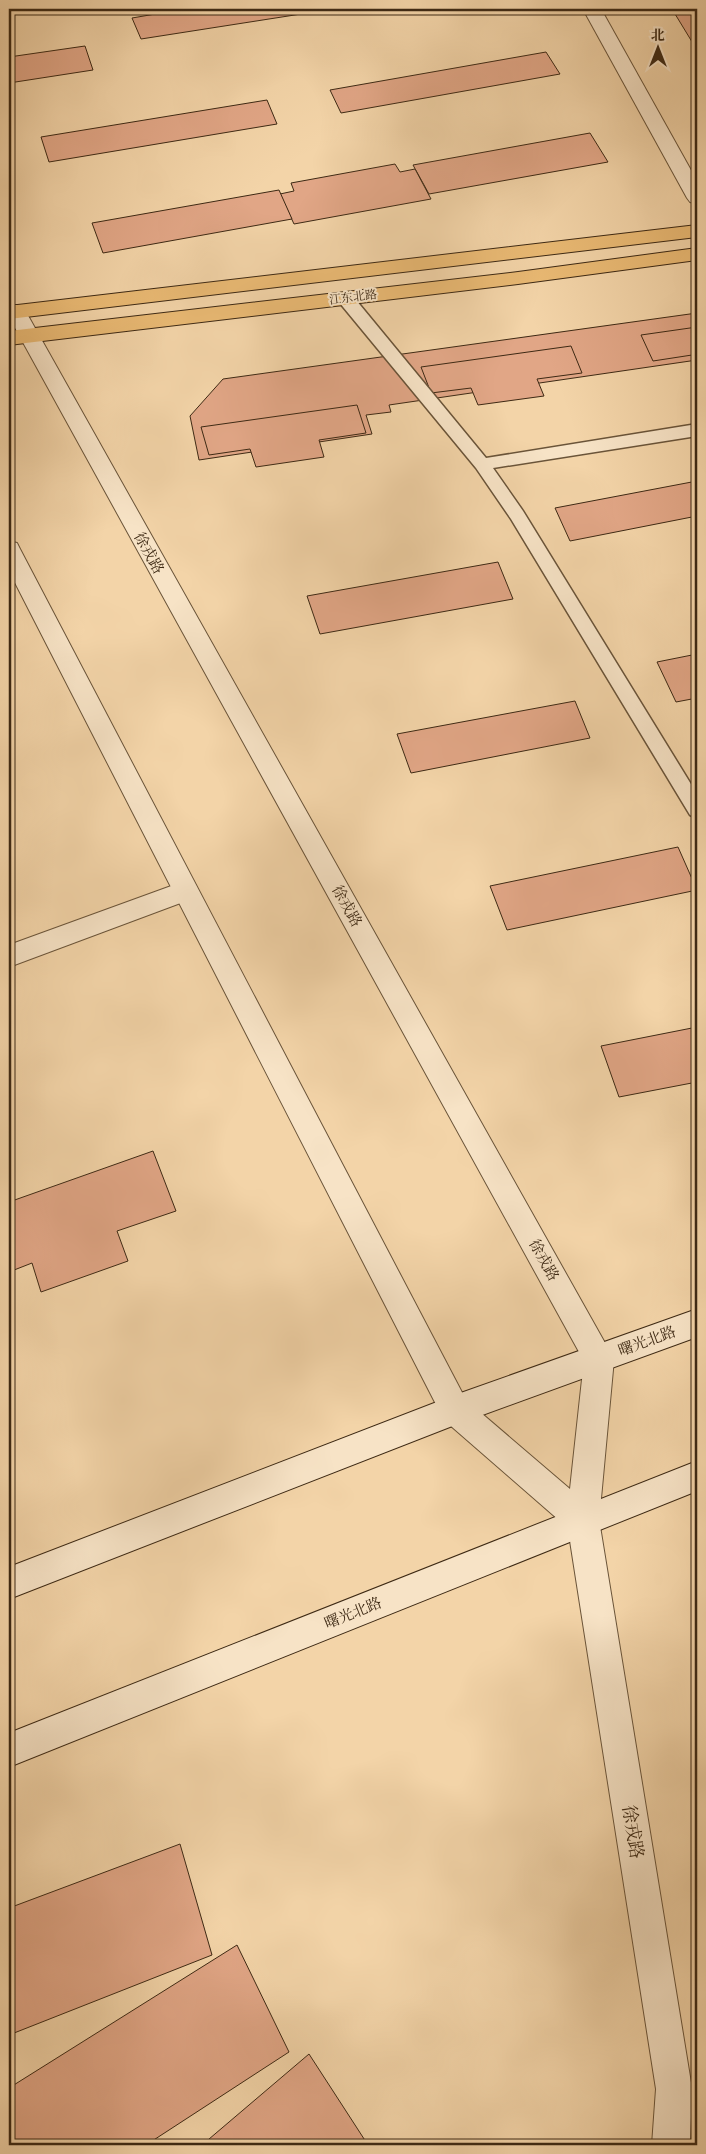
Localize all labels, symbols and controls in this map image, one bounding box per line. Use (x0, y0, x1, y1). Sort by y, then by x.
north arrow (634, 22, 684, 72)
text: 北 (651, 26, 665, 45)
street label: 江东北路 (328, 286, 378, 308)
street label: 徐戎路 (129, 528, 169, 578)
street label: 徐戎路 (327, 881, 367, 931)
street label: 徐戎路 (524, 1235, 564, 1285)
street label: 曙光北路 (615, 1321, 679, 1361)
street label: 曙光北路 (321, 1592, 385, 1634)
street label: 徐戎路 (617, 1803, 649, 1861)

